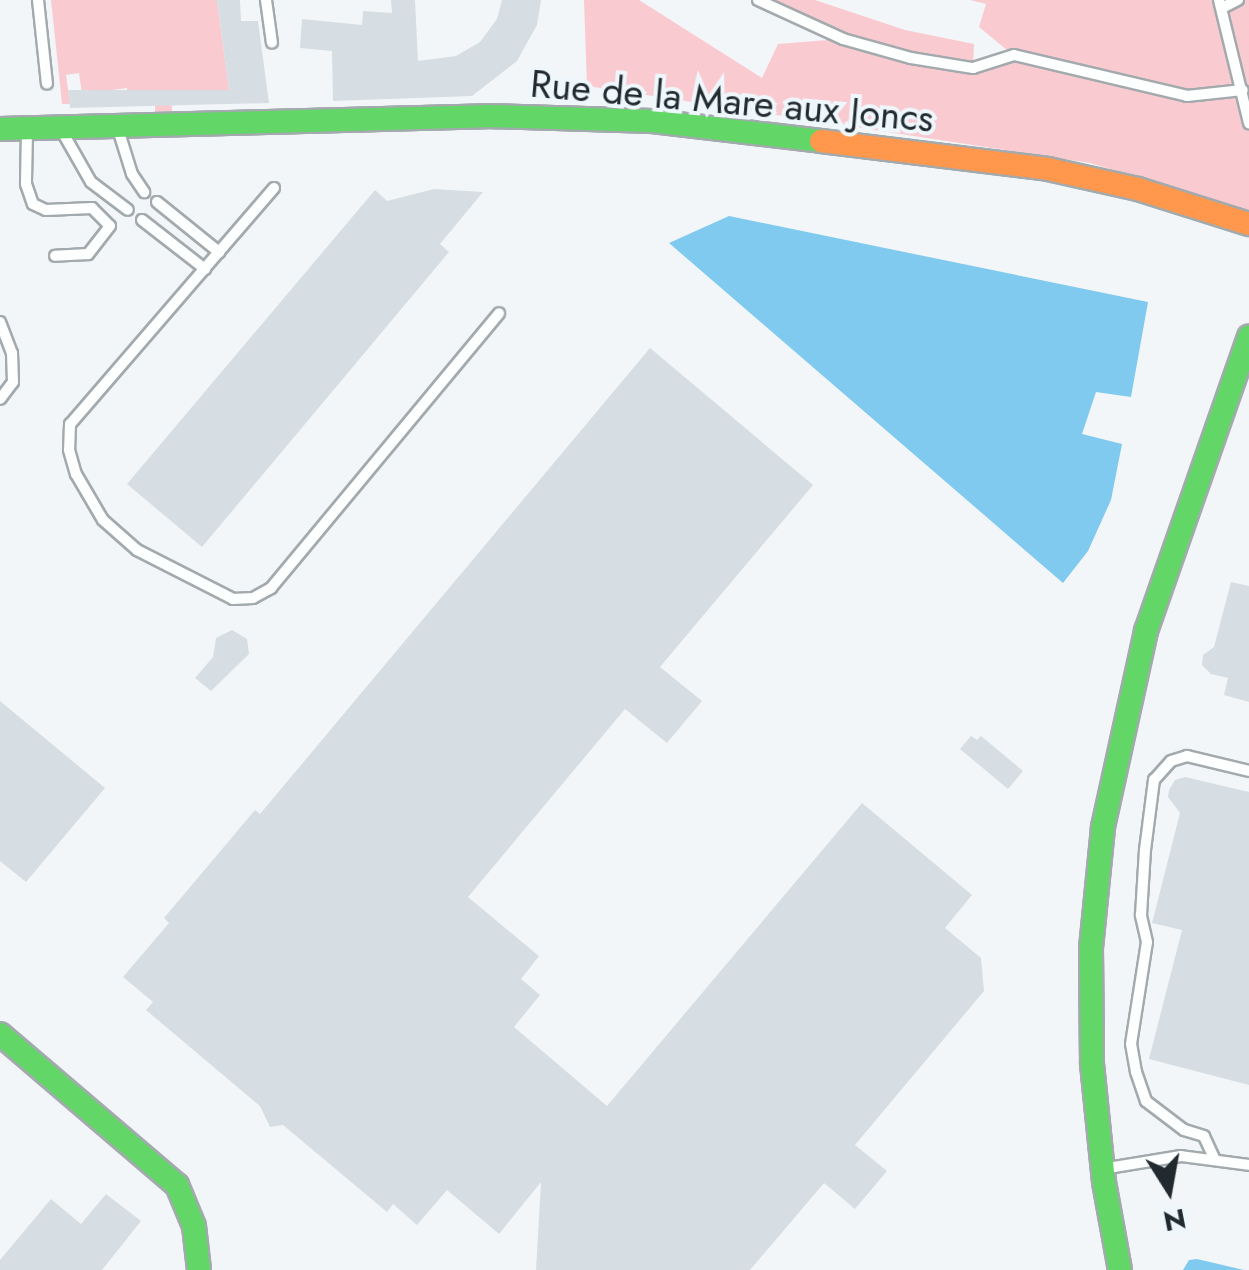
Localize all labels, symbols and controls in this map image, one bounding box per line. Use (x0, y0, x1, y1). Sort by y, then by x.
street label: Rue de la Mare aux Joncs (528, 61, 936, 141)
north arrow (1119, 1140, 1219, 1240)
text: N (1160, 1198, 1190, 1242)

